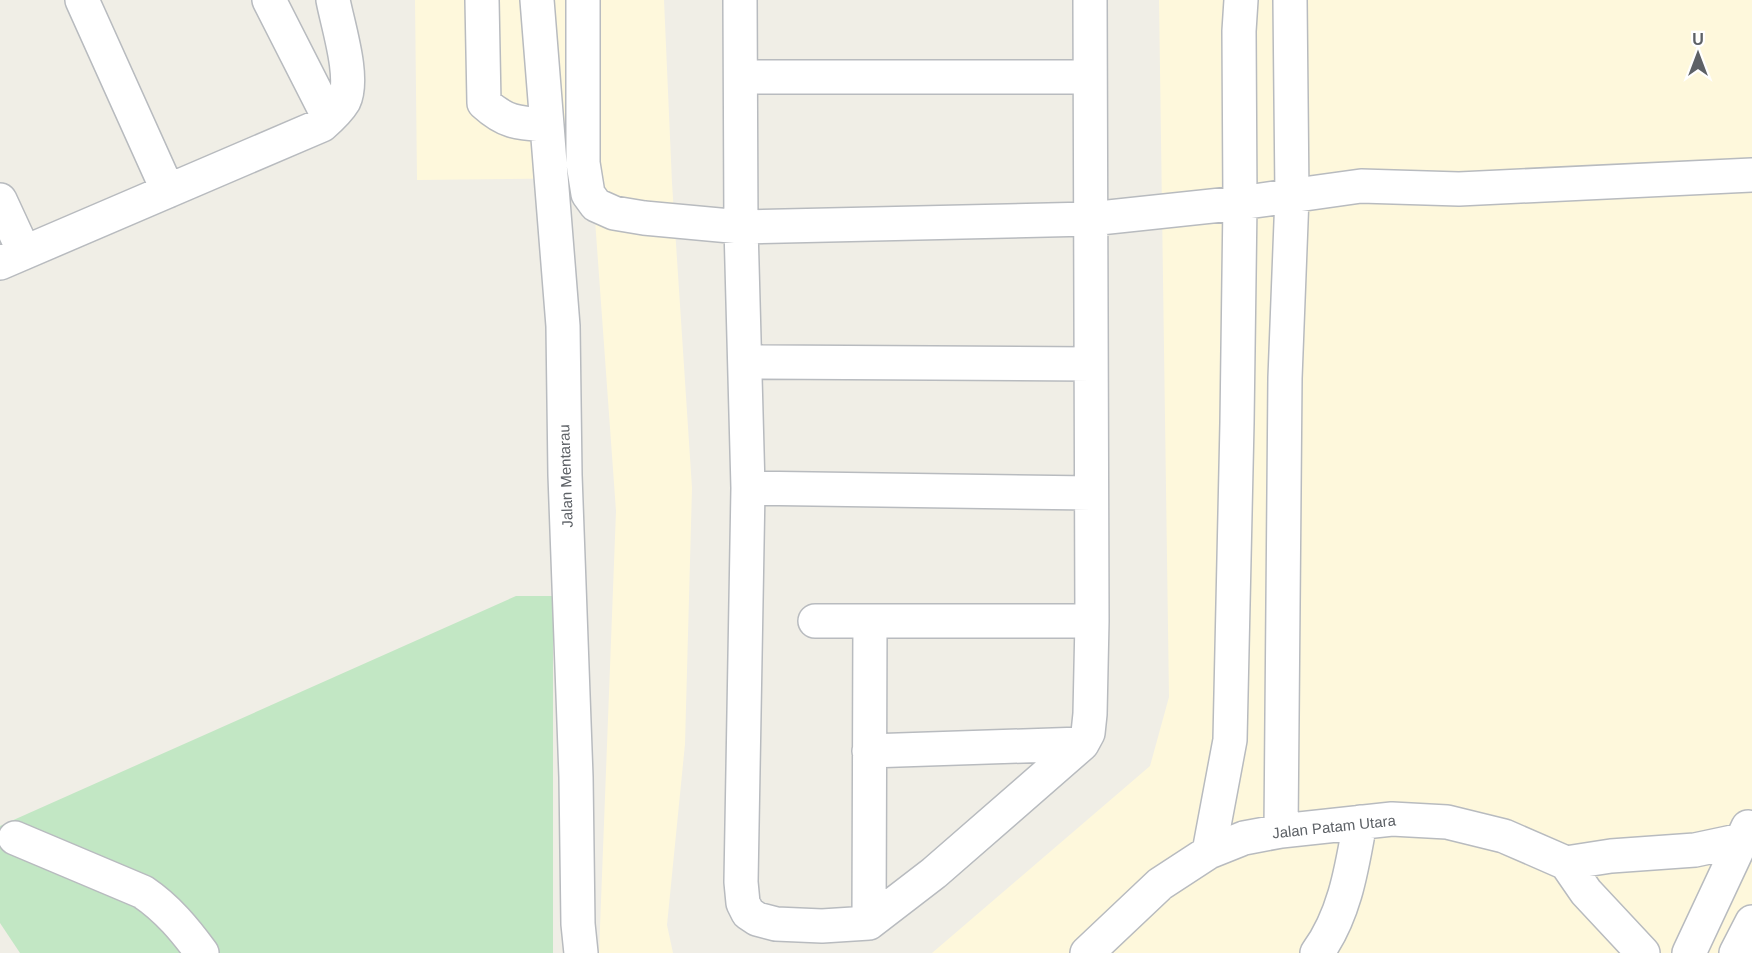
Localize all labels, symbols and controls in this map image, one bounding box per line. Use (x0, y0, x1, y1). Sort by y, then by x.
north arrow (1668, 24, 1728, 84)
text: U (1692, 31, 1704, 48)
street label: Jalan Mentarau (555, 424, 576, 528)
street label: Jalan Patam Utara (1271, 811, 1397, 841)

